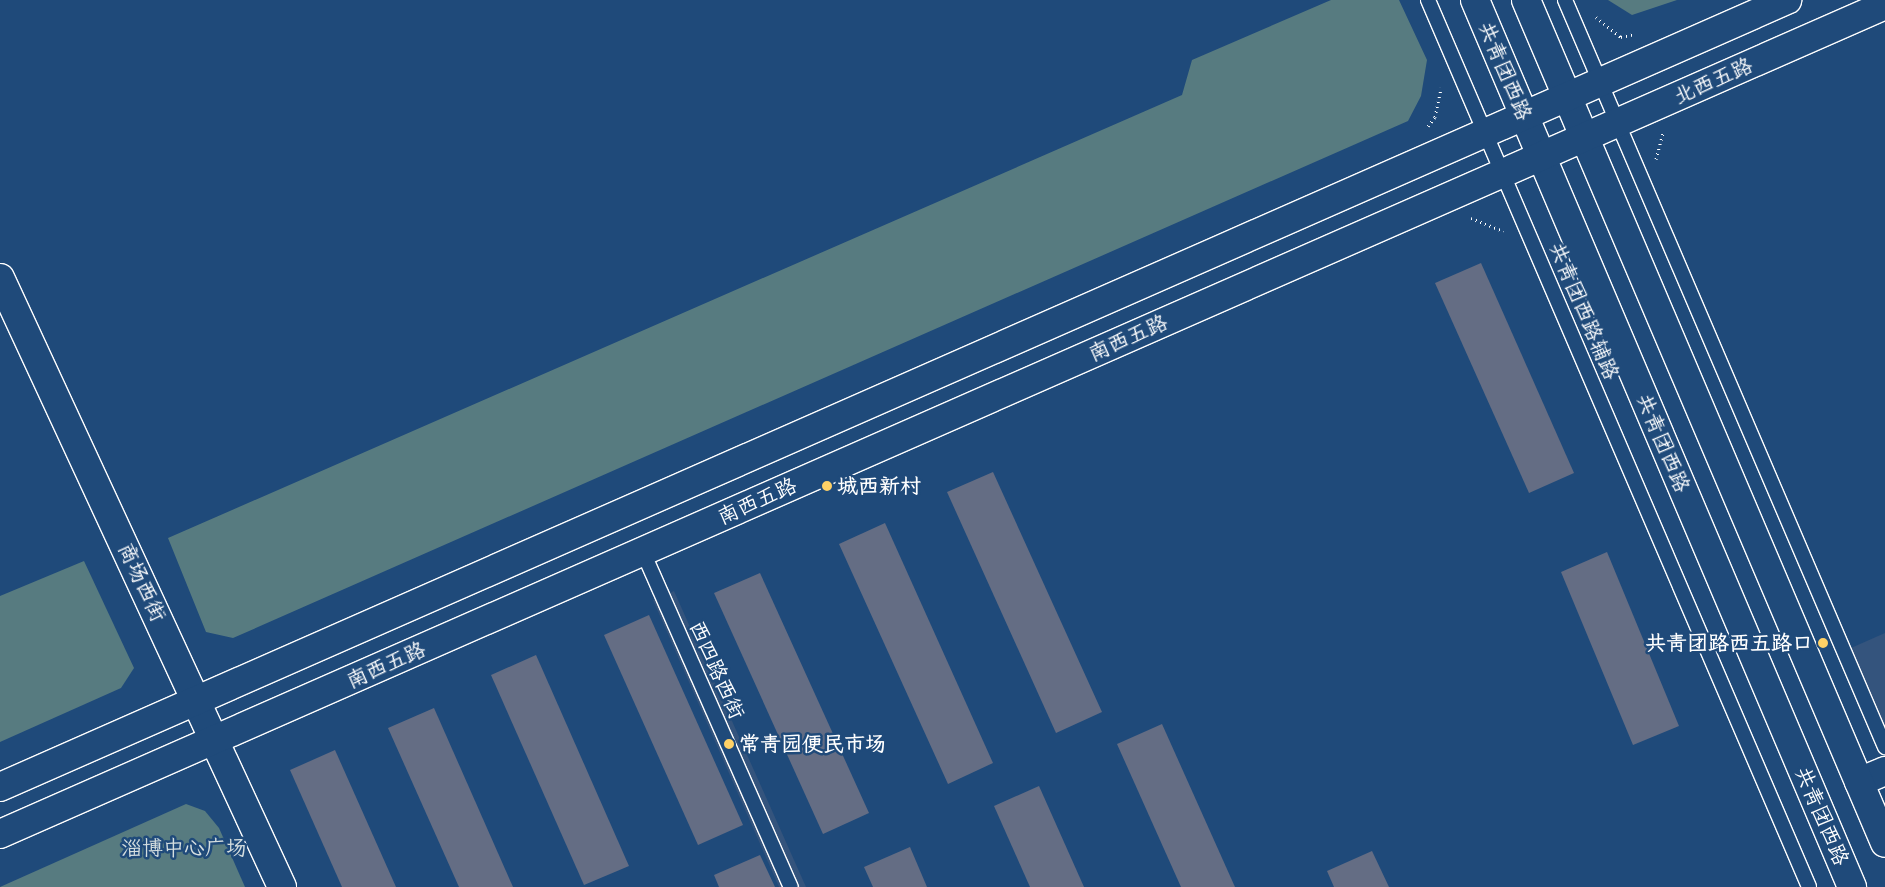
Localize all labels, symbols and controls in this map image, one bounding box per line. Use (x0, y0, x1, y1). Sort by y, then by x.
street label: 共青团西路 (1473, 18, 1537, 124)
street label: 北西五路 (1670, 52, 1756, 110)
street label: 共青团西路辅路 (1544, 238, 1624, 384)
street label: 南西五路 (1085, 309, 1171, 367)
street label: 共青团西路 (1631, 390, 1695, 496)
street label: 南西五路 (714, 472, 800, 530)
place label: 城西新村 (837, 473, 921, 499)
marker: 城西新村 (821, 480, 833, 492)
street label: 商场西街 (113, 539, 171, 625)
street label: 西四路西街 (684, 617, 750, 723)
place label: 共青团路西五路口 (1645, 630, 1813, 656)
street label: 南西五路 (343, 636, 429, 694)
marker: 共青团路西五路口 (1817, 637, 1829, 649)
place label: 常青园便民市场 (739, 731, 886, 757)
marker: 常青园便民市场 (723, 738, 735, 750)
street label: 共青团西路 (1790, 763, 1854, 869)
park label: 淄博中心广场 (121, 835, 247, 861)

